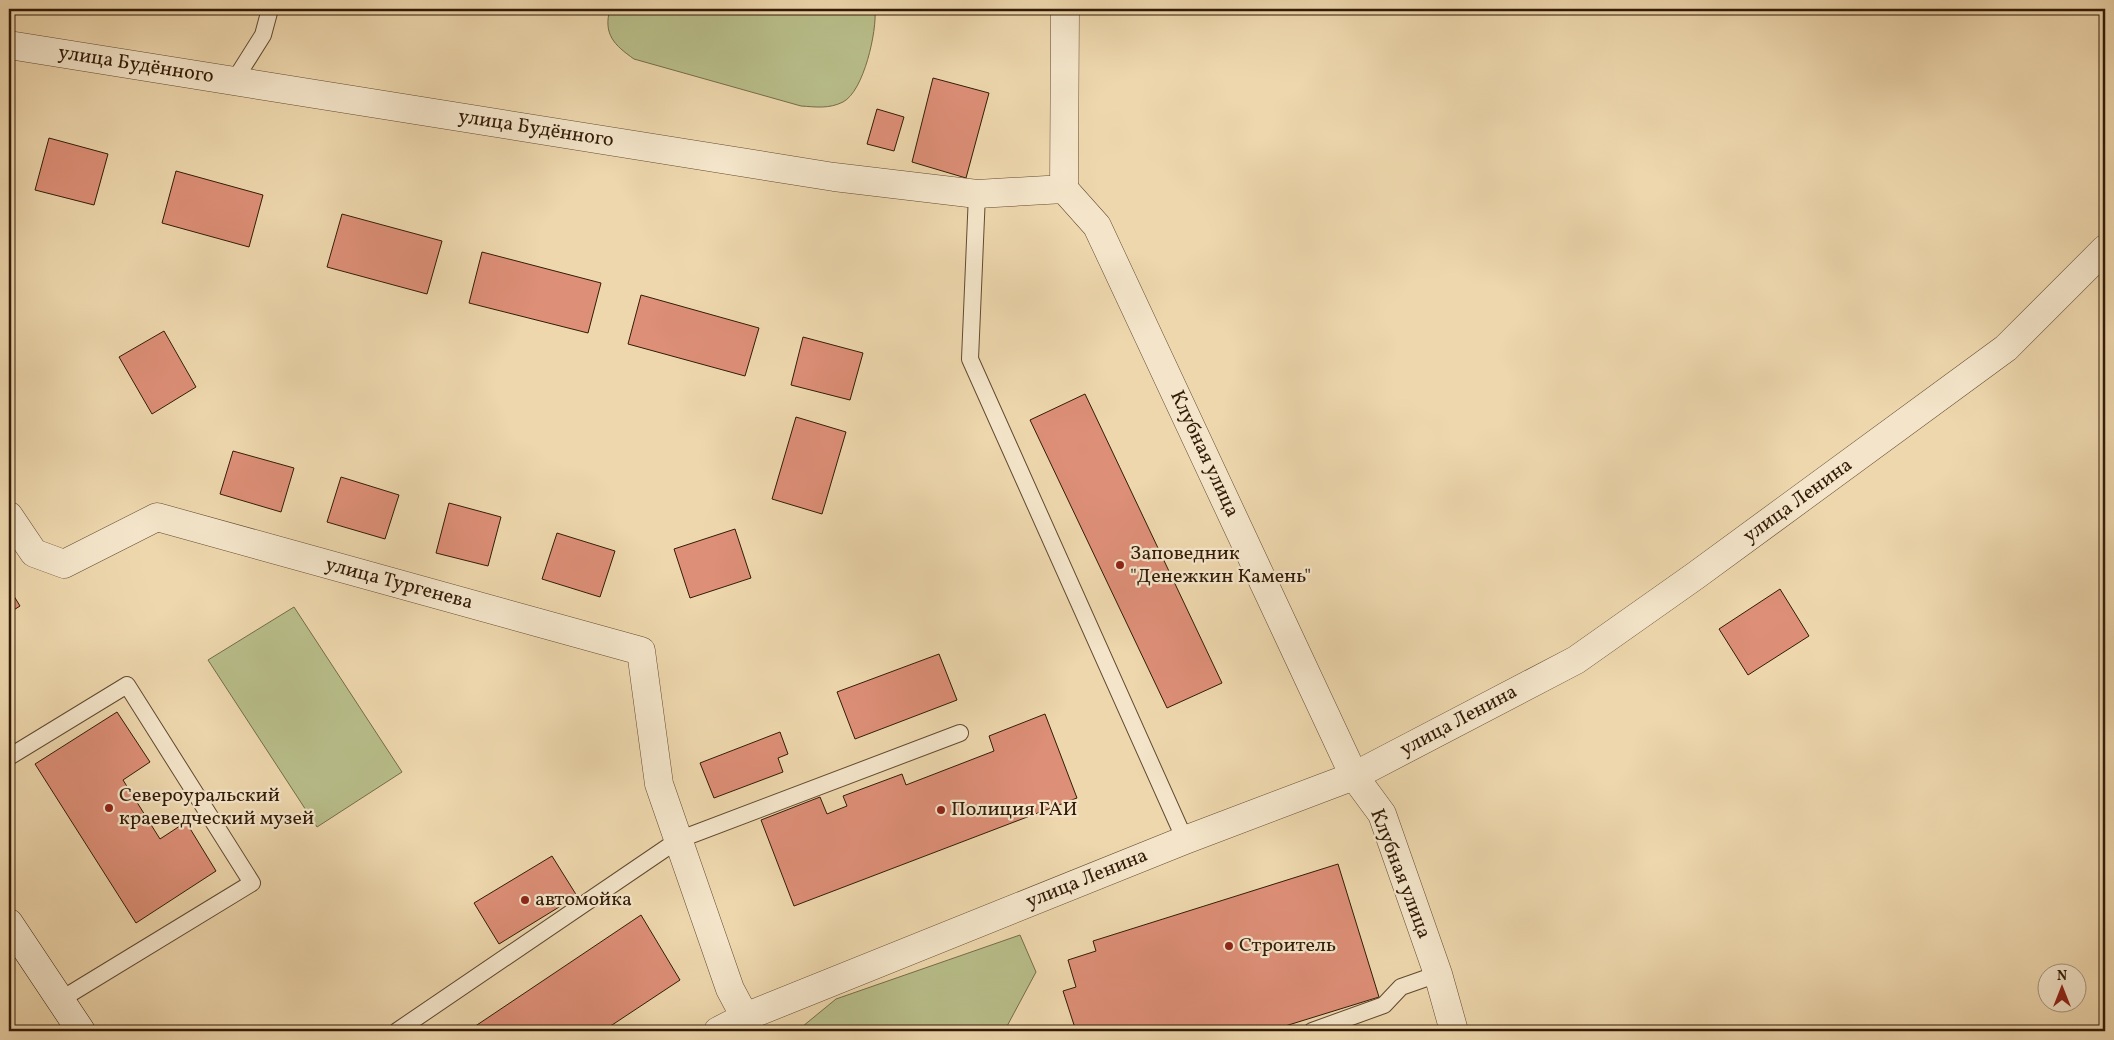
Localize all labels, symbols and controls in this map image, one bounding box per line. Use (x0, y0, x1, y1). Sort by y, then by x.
street label: улица Будённого (56, 39, 216, 91)
street label: улица Будённого (456, 103, 616, 155)
street label: Клубная улица (1162, 386, 1246, 522)
street label: улица Ленина (1738, 452, 1859, 550)
place label: Заповедник "Денежкин Камень" (1130, 540, 1311, 591)
street label: улица Тургенева (322, 551, 476, 617)
marker: Заповедник "Денежкин Камень" (1114, 559, 1126, 571)
street label: улица Ленина (1395, 678, 1523, 764)
place label: Североуральский краеведческий музей (119, 782, 314, 833)
place label: Полиция ГАИ (951, 796, 1078, 824)
marker: Североуральский краеведческий музей (103, 802, 115, 814)
marker: Полиция ГАИ (935, 804, 947, 816)
street label: Клубная улица (1362, 805, 1438, 943)
street label: улица Ленина (1022, 842, 1152, 916)
place label: автомойка (535, 886, 632, 914)
marker: автомойка (519, 894, 531, 906)
place label: Строитель (1239, 932, 1336, 960)
marker: Строитель (1223, 940, 1235, 952)
north arrow (2036, 962, 2086, 1012)
text: N (2057, 967, 2067, 986)

